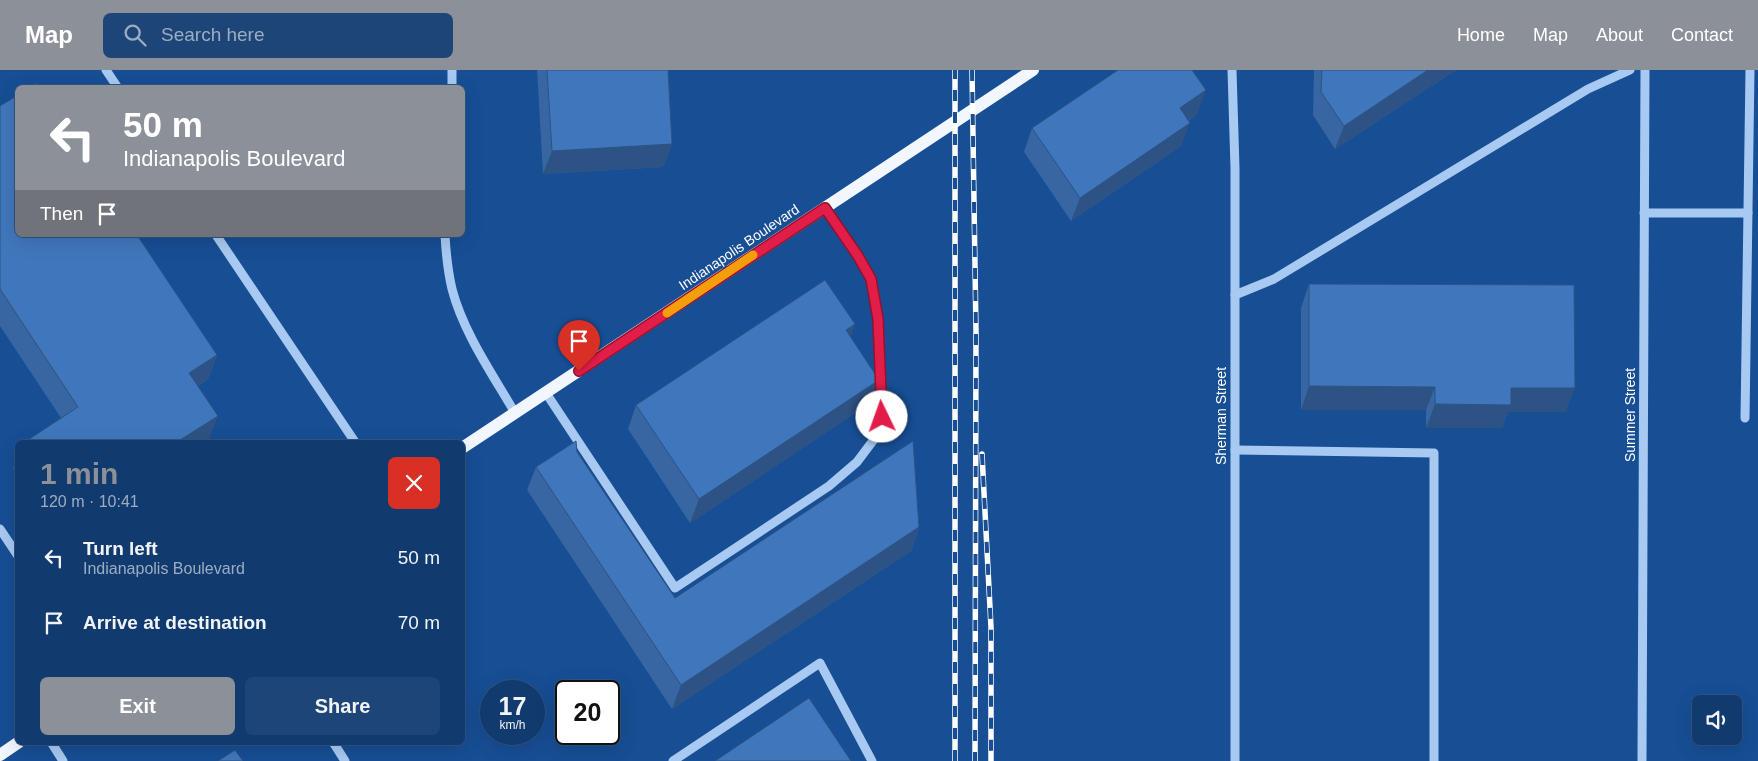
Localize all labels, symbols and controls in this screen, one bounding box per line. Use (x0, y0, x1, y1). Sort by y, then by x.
search box (103, 13, 453, 58)
text: Map (25, 21, 73, 48)
icon: search (121, 21, 149, 49)
text: Search here (161, 24, 265, 45)
text: Home (1457, 25, 1505, 45)
text: Map (1533, 25, 1568, 45)
text: About (1596, 25, 1643, 45)
text: Contact (1671, 25, 1733, 45)
icon: left (40, 105, 105, 170)
text: 50 m (123, 105, 203, 144)
text: Indianapolis Boulevard (123, 146, 346, 171)
icon: arrive (93, 200, 121, 228)
street label: Indianapolis Boulevard (676, 201, 802, 293)
text: Then (40, 203, 83, 224)
pin (558, 320, 600, 371)
icon: arrive (565, 327, 593, 355)
street label: Sherman Street (1213, 367, 1229, 465)
street label: Summer Street (1622, 368, 1638, 462)
position arrow (855, 390, 907, 442)
text: 1 min (40, 457, 118, 490)
button: close (388, 457, 440, 509)
text: 120 m · 10:41 (40, 493, 139, 510)
text: Turn left (83, 538, 158, 559)
icon: left (40, 544, 68, 572)
text: 50 m (398, 547, 440, 568)
text: Indianapolis Boulevard (83, 560, 245, 577)
icon: arrive (40, 609, 68, 637)
text: Arrive at destination (83, 612, 267, 633)
text: 70 m (398, 612, 440, 633)
button: Exit (40, 677, 235, 735)
button: Share (245, 677, 440, 735)
speed limit sign: 20 (555, 680, 620, 745)
text: 17 (499, 692, 526, 720)
map controls (1692, 695, 1742, 745)
button: sound (1692, 695, 1742, 745)
text: km/h (499, 718, 526, 732)

